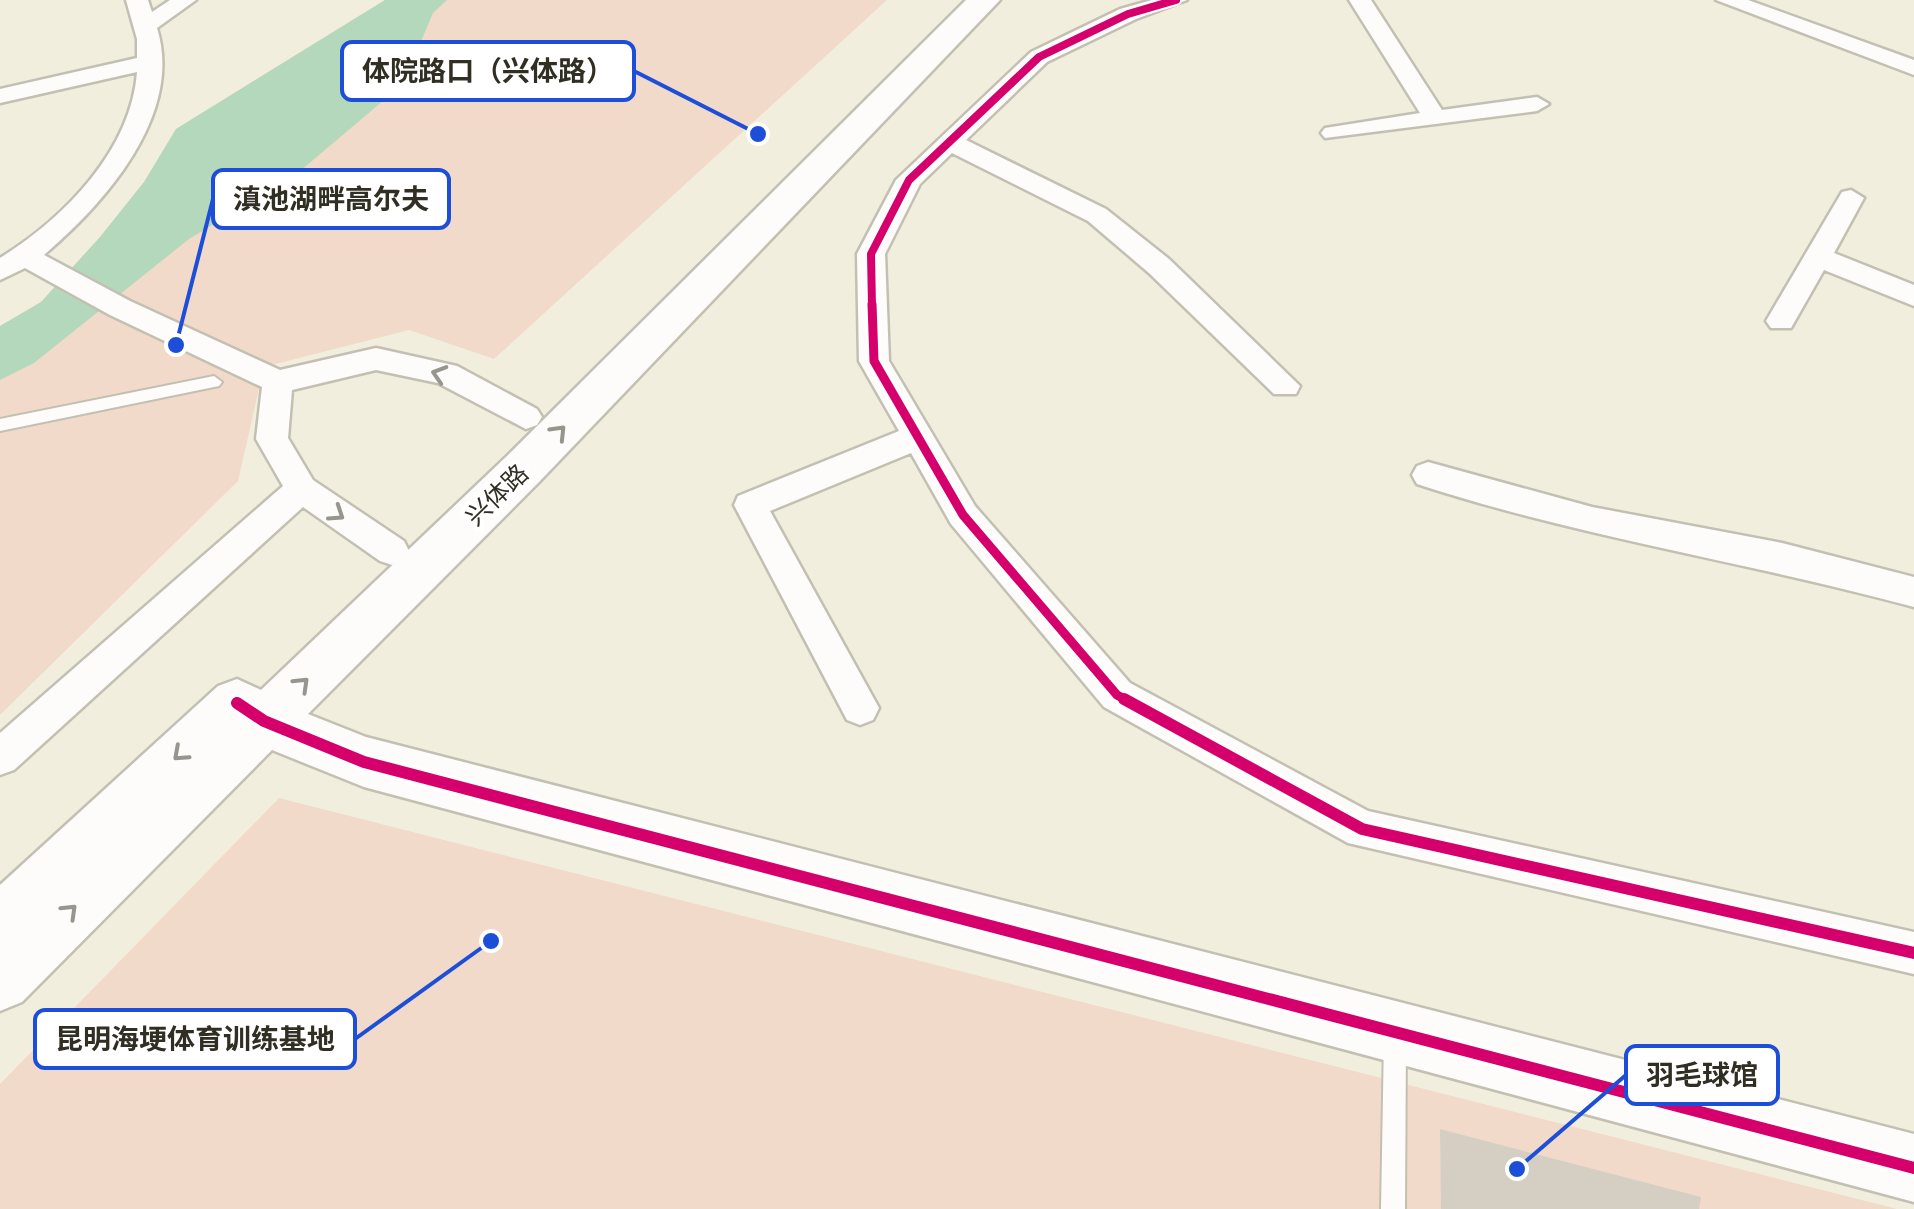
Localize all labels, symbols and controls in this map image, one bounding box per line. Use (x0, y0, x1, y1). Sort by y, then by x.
callout: 体院路口（兴体路） (342, 42, 634, 100)
text: 体院路口（兴体路） (362, 53, 614, 90)
callout: 滇池湖畔高尔夫 (213, 170, 449, 228)
text: 滇池湖畔高尔夫 (233, 181, 429, 218)
one-way arrow (432, 366, 449, 386)
one-way arrow (547, 426, 565, 444)
street label: 兴体路 (459, 457, 535, 533)
one-way arrow (325, 502, 344, 520)
one-way arrow (291, 678, 309, 696)
one-way arrow (173, 742, 192, 760)
one-way arrow (58, 905, 76, 923)
callout: 昆明海埂体育训练基地 (35, 1010, 355, 1068)
text: 昆明海埂体育训练基地 (55, 1021, 335, 1058)
callout: 羽毛球馆 (1626, 1046, 1778, 1104)
text: 羽毛球馆 (1646, 1057, 1758, 1094)

